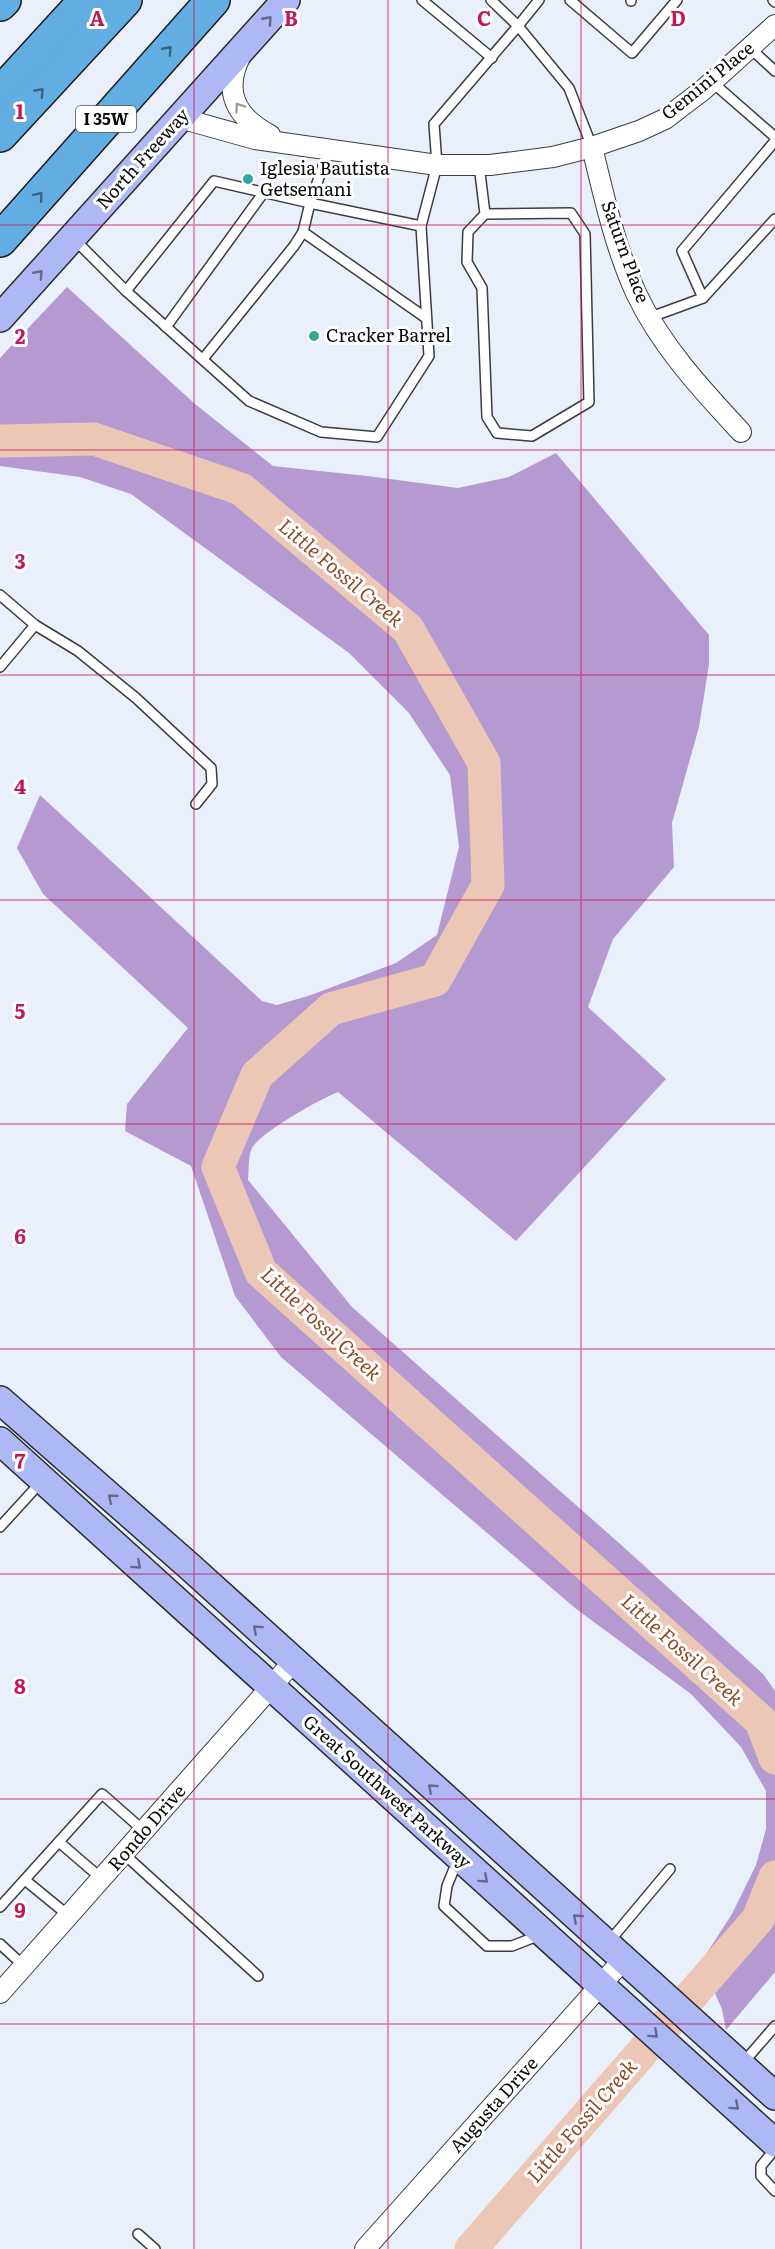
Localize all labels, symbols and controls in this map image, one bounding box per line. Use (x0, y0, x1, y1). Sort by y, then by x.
text: A (89, 2, 105, 32)
text: B (284, 2, 298, 32)
text: C (477, 2, 491, 32)
text: D (670, 2, 686, 32)
one-way arrow (261, 16, 272, 27)
street label: Gemini Place (655, 34, 759, 126)
one-way arrow (161, 46, 172, 57)
one-way arrow (33, 88, 44, 99)
text: 1 (16, 95, 24, 125)
street label: North Freeway (89, 101, 195, 214)
one-way arrow (235, 103, 246, 114)
road number: I 35W (76, 106, 136, 132)
place label: Iglesia Bautista Getsemani (260, 154, 390, 202)
marker: Iglesia Bautista Getsemani (241, 172, 255, 186)
one-way arrow (31, 192, 42, 203)
street label: Saturn Place (595, 197, 657, 306)
one-way arrow (32, 271, 43, 282)
text: 2 (15, 320, 26, 350)
place label: Cracker Barrel (326, 321, 451, 348)
marker: Cracker Barrel (307, 329, 321, 343)
water label: Little Fossil Creek (273, 510, 411, 633)
text: 3 (14, 545, 26, 575)
text: 4 (14, 770, 26, 800)
text: 5 (15, 995, 26, 1025)
text: 6 (14, 1220, 26, 1250)
water label: Little Fossil Creek (255, 1259, 389, 1386)
text: 7 (15, 1445, 26, 1475)
one-way arrow (107, 1495, 118, 1506)
one-way arrow (130, 1558, 141, 1569)
water label: Little Fossil Creek (616, 1585, 751, 1712)
one-way arrow (253, 1625, 264, 1636)
text: 8 (14, 1670, 26, 1700)
street label: Great Southwest Parkway (298, 1708, 479, 1874)
street label: Rondo Drive (101, 1778, 191, 1876)
one-way arrow (429, 1784, 439, 1795)
one-way arrow (477, 1872, 487, 1883)
text: 9 (14, 1894, 26, 1924)
one-way arrow (573, 1914, 584, 1925)
one-way arrow (647, 2027, 658, 2038)
street label: Augusta Drive (442, 2050, 543, 2158)
water label: Little Fossil Creek (518, 2051, 643, 2188)
one-way arrow (728, 2099, 738, 2110)

